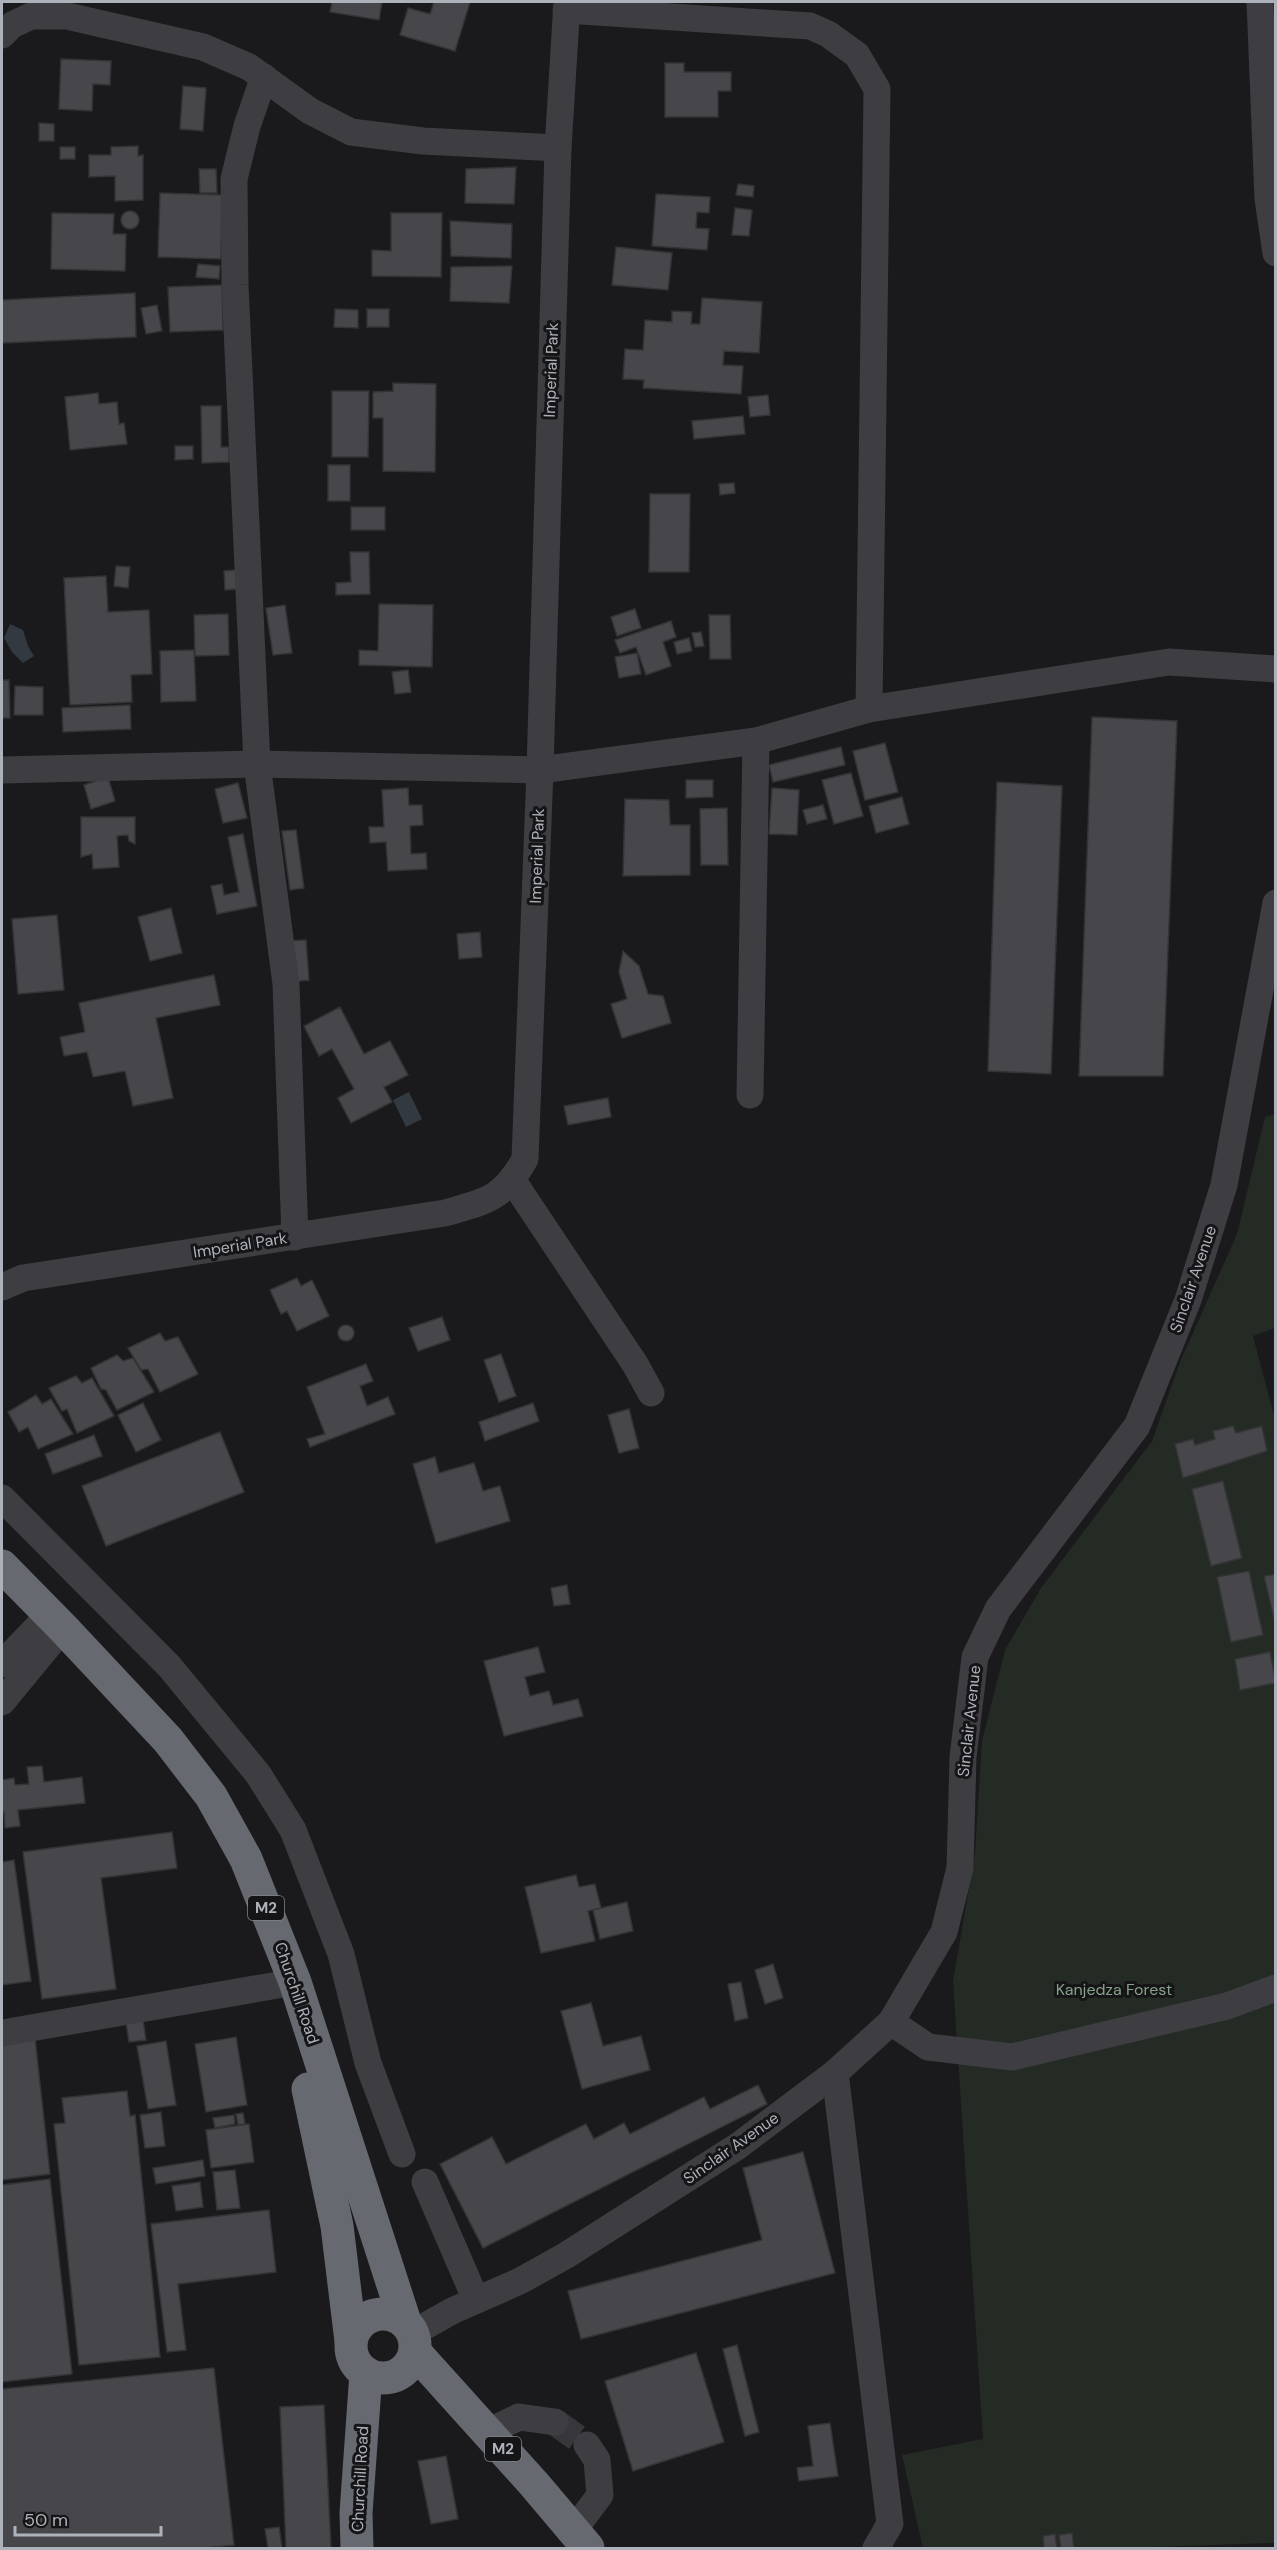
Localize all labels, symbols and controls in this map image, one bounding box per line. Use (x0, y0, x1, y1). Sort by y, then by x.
street label: Imperial Park (539, 322, 563, 418)
street label: Imperial Park (525, 808, 549, 904)
street label: Sinclair Avenue (1165, 1223, 1221, 1335)
street label: Imperial Park (191, 1227, 289, 1263)
street label: Sinclair Avenue (953, 1664, 985, 1778)
road number: M2 (248, 1896, 284, 1920)
street label: Churchill Road (270, 1939, 324, 2047)
park label: Kanjedza Forest (1056, 1979, 1172, 2000)
street label: Sinclair Avenue (679, 2107, 783, 2189)
street label: Churchill Road (347, 2425, 373, 2533)
road number: M2 (485, 2437, 521, 2461)
scale bar (15, 2499, 160, 2537)
text: 50 m (24, 2508, 68, 2532)

